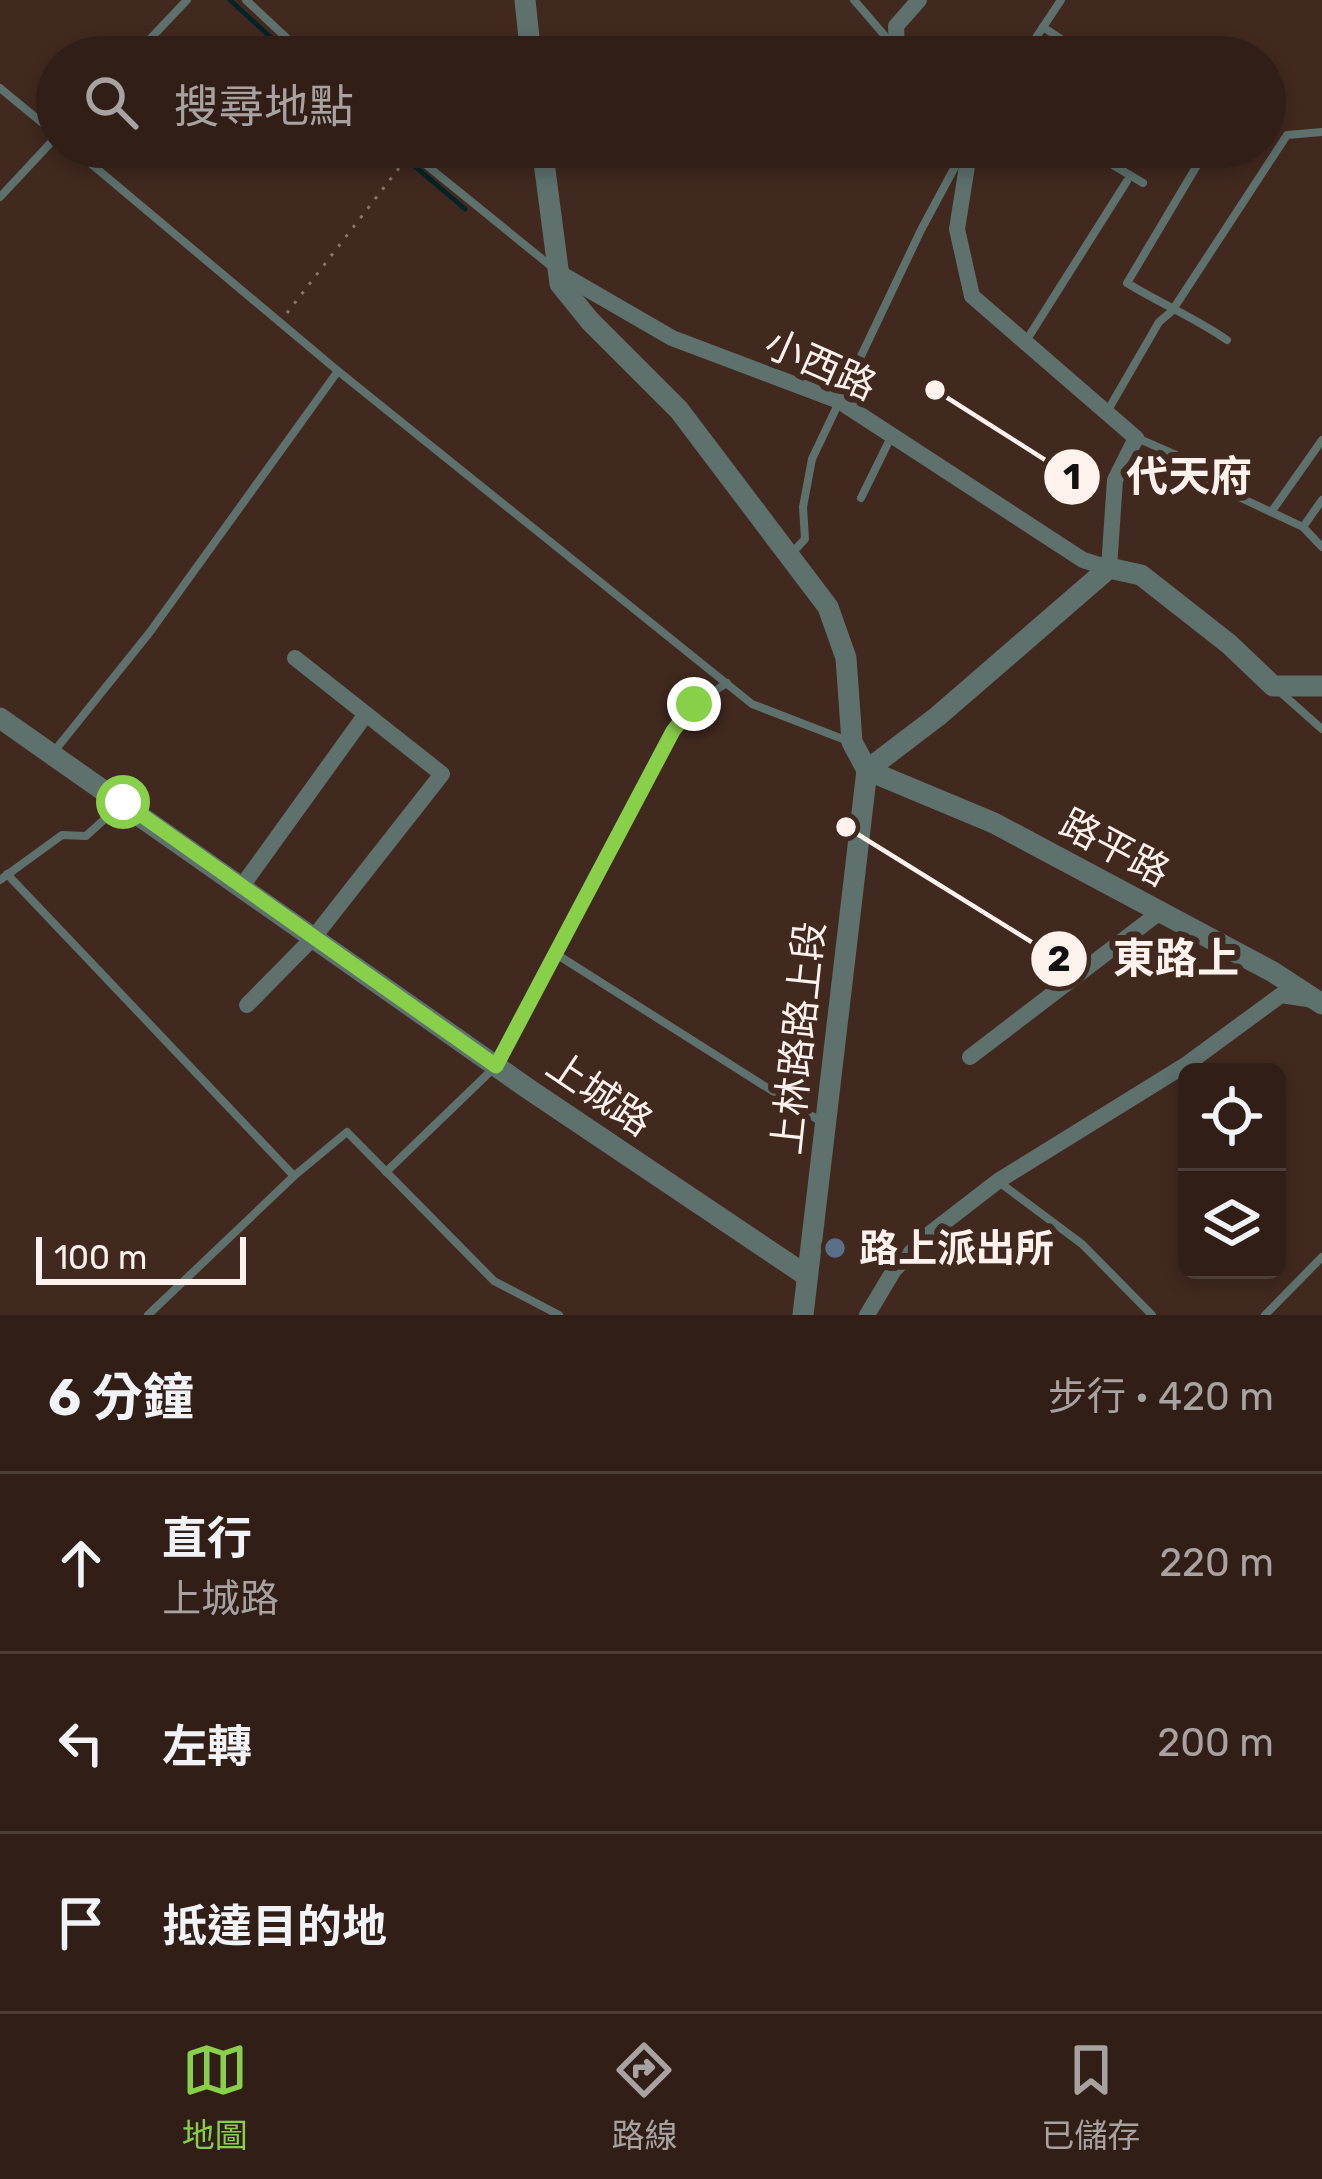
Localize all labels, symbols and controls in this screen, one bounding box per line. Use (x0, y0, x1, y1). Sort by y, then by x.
search box (36, 36, 1286, 168)
icon: search (78, 69, 144, 135)
text: 搜尋地點 (174, 80, 354, 133)
street label: 小西路 (758, 320, 883, 410)
callout: 代天府 (1042, 438, 1276, 516)
text: 代天府 (1126, 452, 1252, 502)
text: 1 (1063, 455, 1081, 498)
route end (667, 677, 721, 731)
route start (96, 775, 150, 829)
street label: 路平路 (1052, 800, 1177, 896)
street label: 上林路路上段 (764, 919, 834, 1157)
callout: 東路上 (1029, 920, 1263, 998)
text: 東路上 (1113, 934, 1239, 984)
text: 2 (1047, 937, 1071, 980)
street label: 上城路 (538, 1042, 661, 1146)
map controls (1178, 1063, 1286, 1279)
button: locate (1178, 1063, 1286, 1171)
button: layers (1178, 1171, 1286, 1279)
place label: 路上派出所 (859, 1226, 1054, 1272)
scale bar (36, 1231, 246, 1284)
marker: 路上派出所 (822, 1235, 848, 1261)
text: 100 m (54, 1238, 147, 1277)
text: 6 分鐘 (48, 1367, 194, 1428)
text: 步行 · 420 m (1048, 1374, 1274, 1420)
text: 直行 (162, 1512, 252, 1565)
icon: ahead (48, 1530, 114, 1596)
text: 220 m (1159, 1540, 1274, 1586)
text: 上城路 (162, 1576, 279, 1622)
icon: left (48, 1710, 114, 1776)
text: 左轉 (162, 1720, 252, 1773)
text: 200 m (1157, 1720, 1274, 1766)
icon: arrive (48, 1890, 114, 1956)
text: 抵達目的地 (162, 1900, 387, 1953)
tab: 地圖 (182, 2037, 248, 2157)
tab: 路線 (611, 2037, 677, 2157)
tab: 已儲存 (1041, 2037, 1140, 2157)

